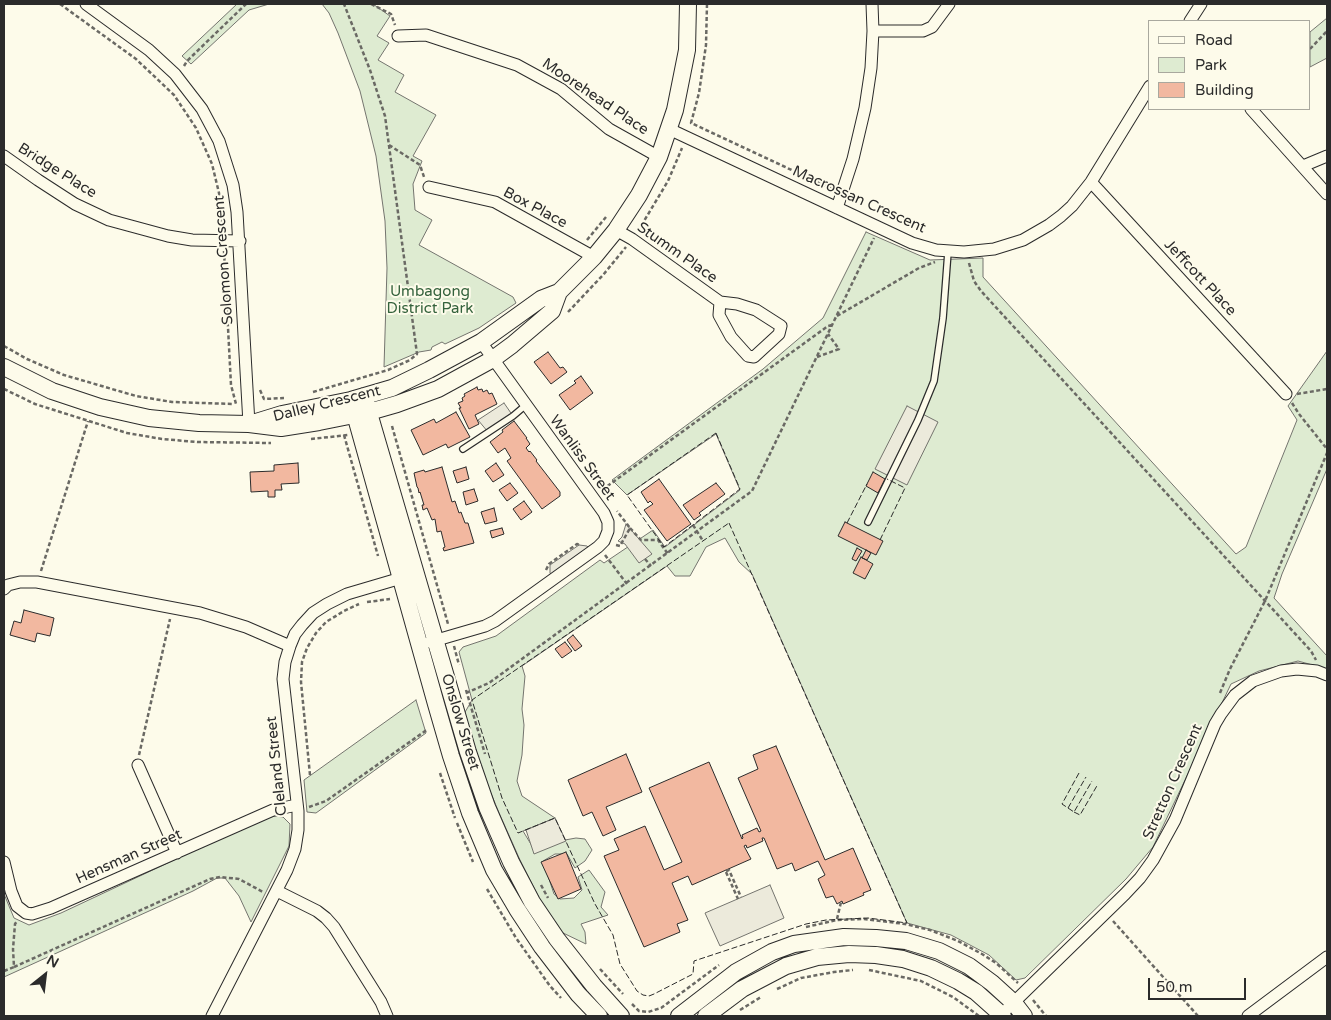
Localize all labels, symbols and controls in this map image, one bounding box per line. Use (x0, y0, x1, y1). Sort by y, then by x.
legend (1148, 20, 1311, 110)
text: Road (1195, 31, 1233, 49)
street label: Moorehead Place (538, 55, 652, 139)
text: Park (1195, 56, 1227, 74)
text: Building (1195, 81, 1254, 99)
street label: Bridge Place (14, 140, 100, 202)
street label: Macrossan Crescent (790, 162, 928, 238)
street label: Box Place (500, 184, 570, 232)
street label: Solomon Crescent (210, 195, 238, 325)
street label: Stumm Place (633, 219, 721, 287)
street label: Jeffcott Place (1160, 236, 1240, 320)
park label: Umbagong District Park (387, 283, 473, 318)
street label: Dalley Crescent (271, 382, 383, 426)
street label: Wanliss Street (545, 412, 619, 504)
street label: Onslow Street (437, 672, 483, 772)
street label: Cleland Street (263, 715, 291, 817)
street label: Stretton Crescent (1139, 721, 1207, 843)
street label: Hensman Street (73, 826, 185, 888)
north arrow (20, 950, 70, 1000)
text: N (43, 951, 62, 972)
scale bar (1151, 968, 1248, 1000)
text: 50 m (1156, 978, 1193, 996)

